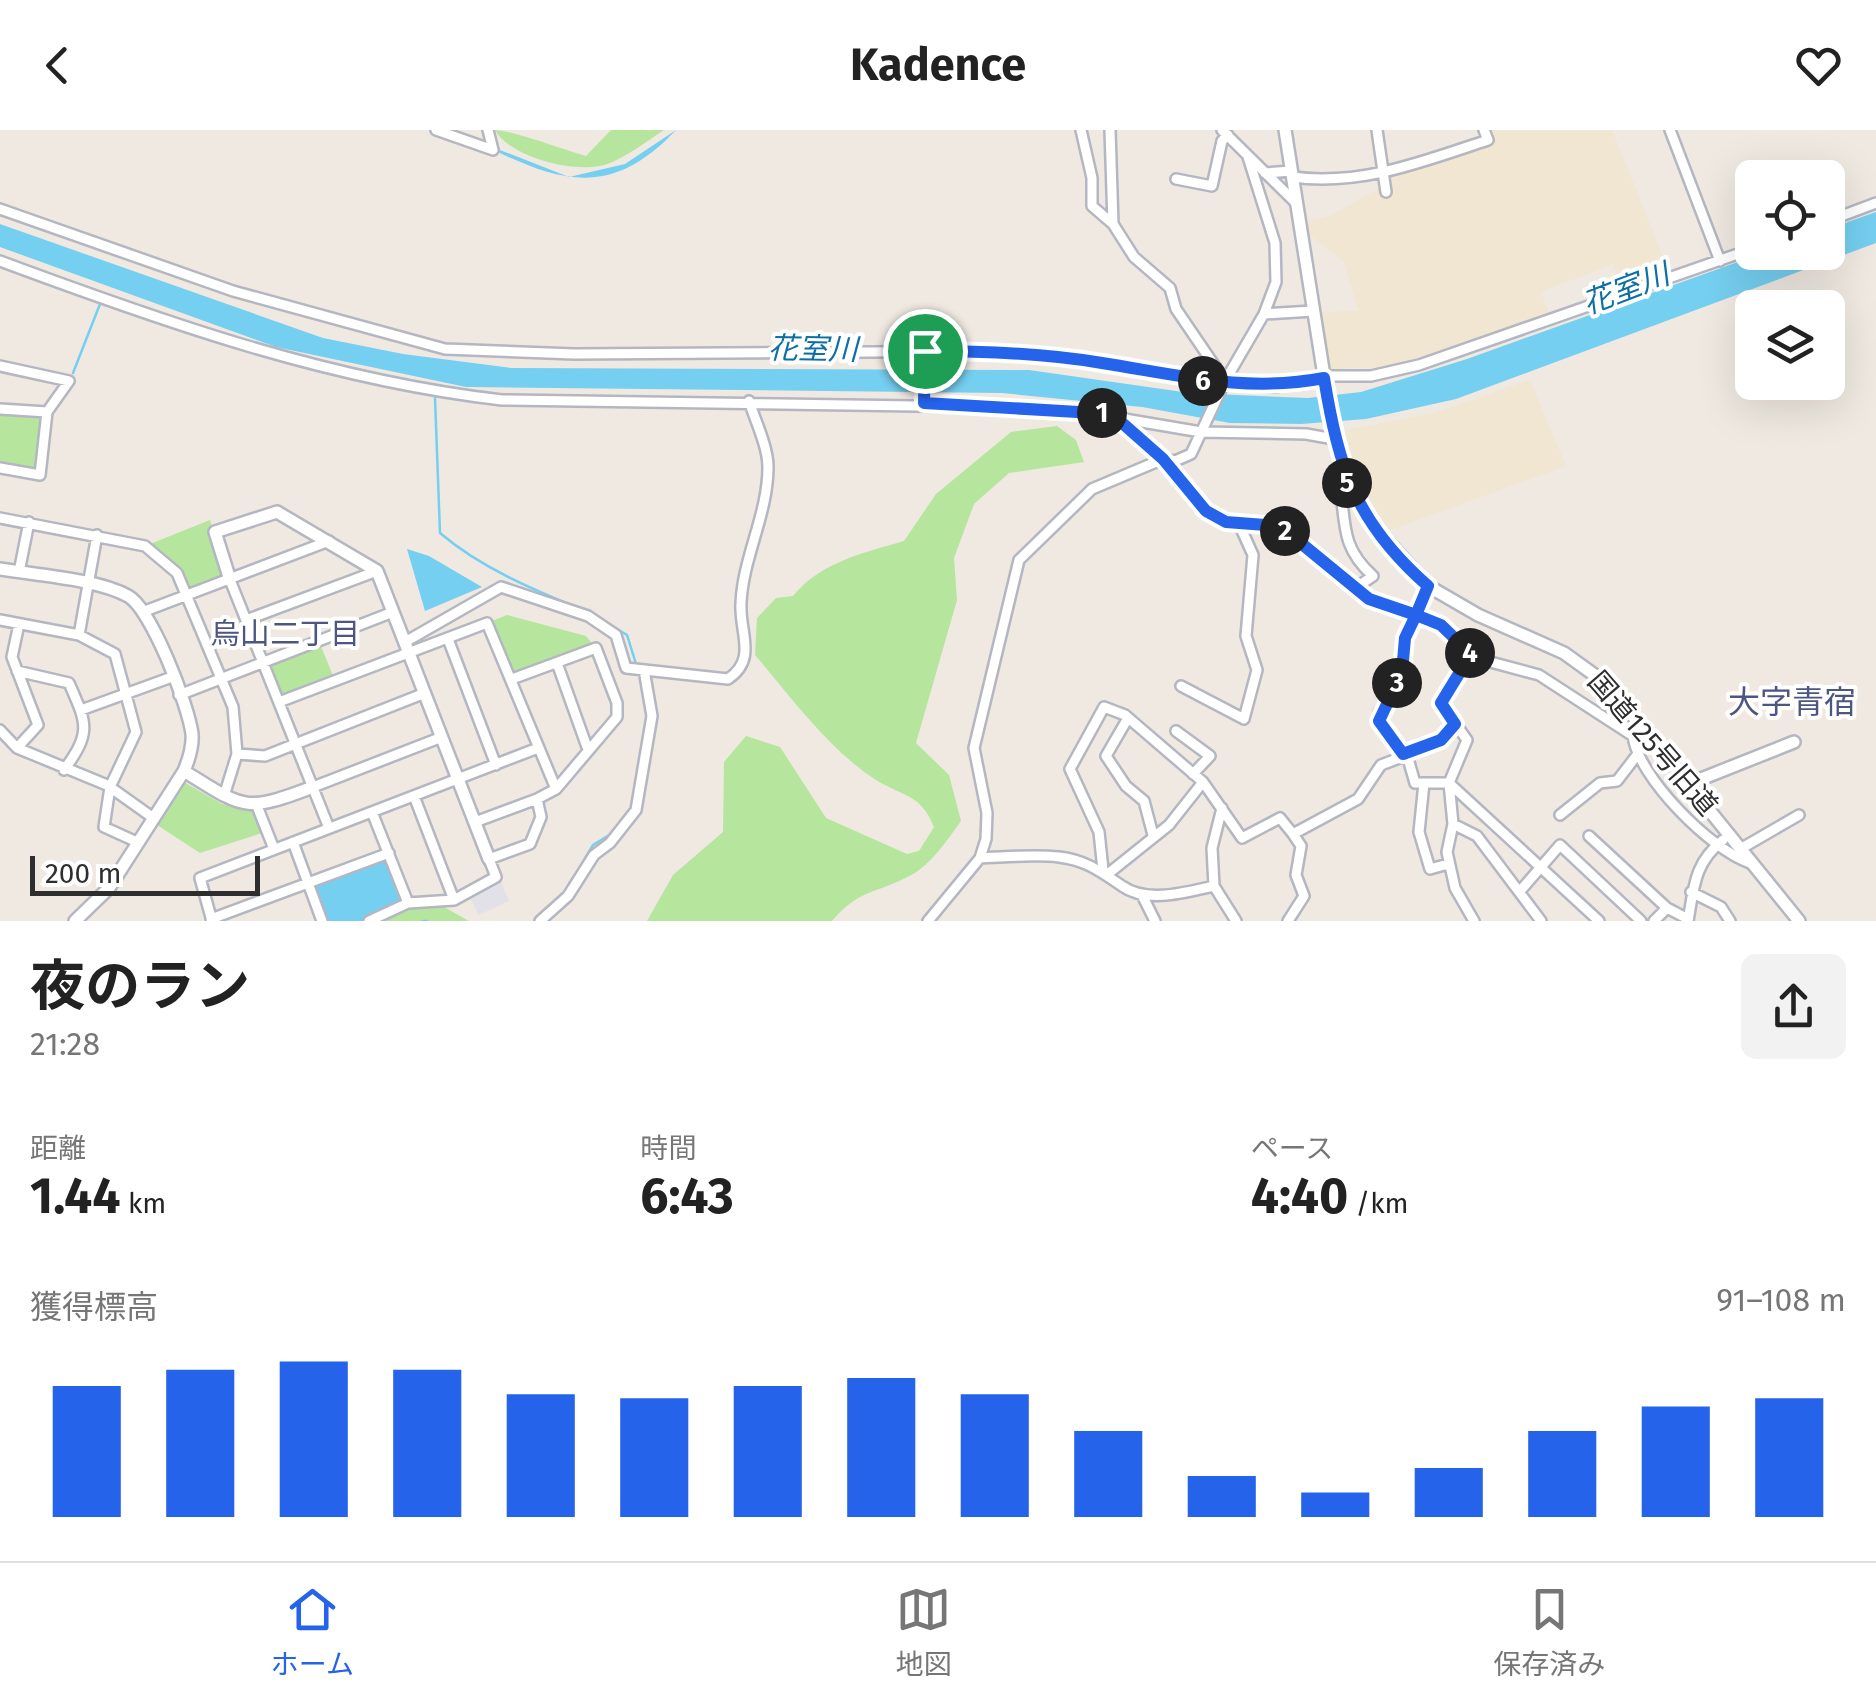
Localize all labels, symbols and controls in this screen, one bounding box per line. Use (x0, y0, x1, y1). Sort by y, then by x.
icon: back (30, 38, 85, 93)
text: Kadence (850, 38, 1026, 92)
icon: heart (1791, 38, 1846, 93)
map controls (1735, 160, 1845, 400)
button: locate (1735, 160, 1845, 270)
water label: 花室川 (1578, 255, 1677, 322)
button: layers (1735, 290, 1845, 400)
pin (883, 309, 968, 394)
icon: arrive (898, 324, 953, 379)
water label: 花室川 (768, 330, 861, 368)
pin: 6 (1178, 356, 1228, 406)
text: 6 (1195, 364, 1211, 397)
pin: 1 (1077, 388, 1127, 438)
text: 1 (1096, 396, 1109, 429)
pin: 5 (1322, 458, 1372, 508)
text: 5 (1339, 466, 1355, 499)
pin: 2 (1260, 506, 1310, 556)
text: 2 (1278, 514, 1292, 547)
district label: 烏山二丁目 (210, 616, 360, 652)
pin: 4 (1445, 628, 1495, 678)
text: 4 (1462, 636, 1478, 669)
pin: 3 (1372, 658, 1422, 708)
street label: 国道125号旧道 (1581, 665, 1724, 822)
text: 3 (1390, 666, 1404, 699)
district label: 大字青宿 (1728, 683, 1856, 721)
scale bar (30, 851, 260, 896)
text: 200 m (45, 857, 122, 890)
text: 夜のラン (30, 954, 250, 1020)
button: share (1741, 954, 1846, 1059)
text: 21:28 (30, 1025, 100, 1063)
text: 距離 (30, 1132, 86, 1165)
text: 時間 (640, 1132, 696, 1165)
text: ペース (1251, 1132, 1333, 1165)
text: 1.44 (30, 1166, 121, 1226)
text: 6:43 (640, 1166, 734, 1226)
text: 4:40 (1251, 1166, 1348, 1226)
text: km (121, 1187, 166, 1220)
text: /km (1348, 1187, 1408, 1220)
text: 91–108 m (1716, 1281, 1846, 1319)
text: 獲得標高 (30, 1288, 158, 1326)
tab: ホーム (271, 1582, 354, 1682)
tab: 地図 (896, 1582, 952, 1682)
tab: 保存済み (1493, 1582, 1605, 1682)

